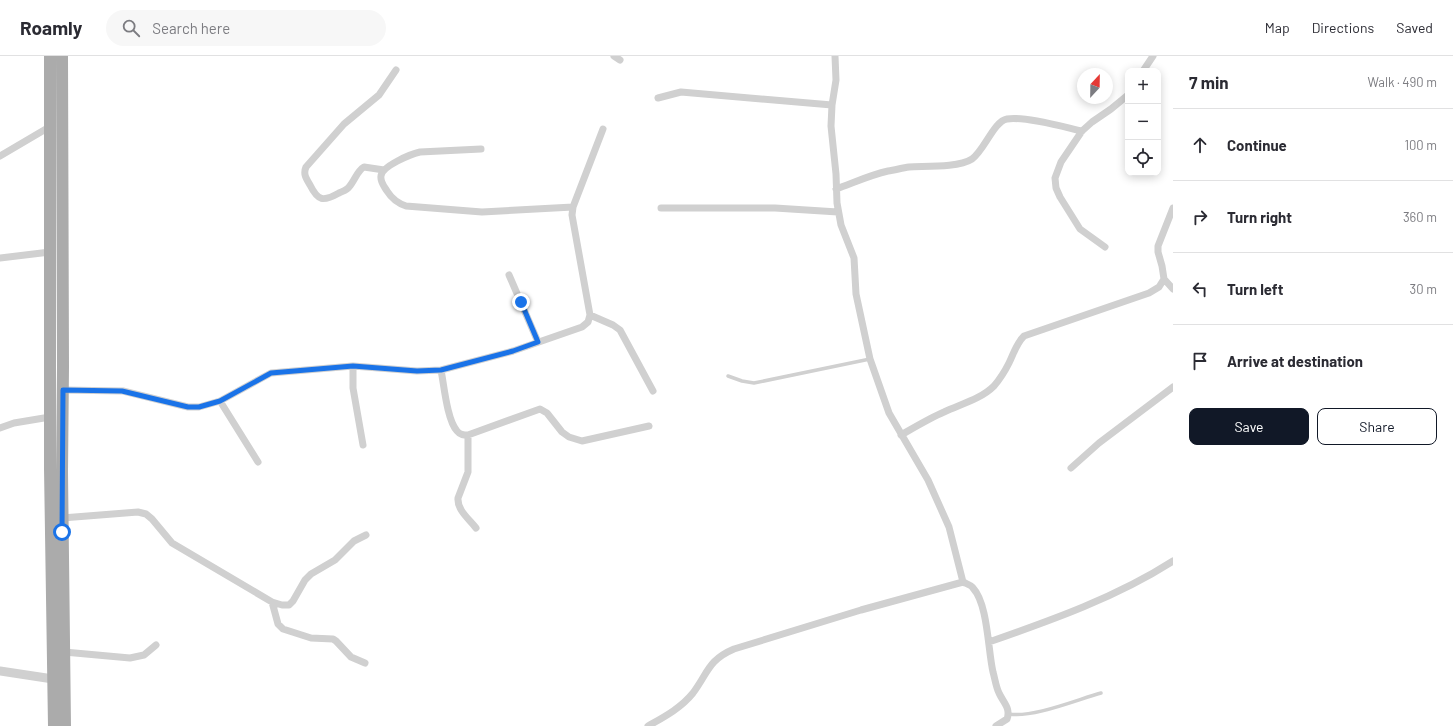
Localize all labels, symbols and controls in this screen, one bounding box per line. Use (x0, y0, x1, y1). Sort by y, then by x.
search box (106, 10, 386, 46)
text: Roamly (20, 16, 82, 39)
icon: search (120, 17, 142, 39)
text: Search here (152, 19, 230, 37)
text: Map (1265, 19, 1290, 36)
text: Directions (1312, 19, 1374, 36)
text: Saved (1396, 19, 1433, 36)
north arrow (1077, 68, 1113, 104)
map controls (1125, 68, 1161, 176)
button: + (1125, 68, 1161, 104)
text: 7 min (1189, 72, 1229, 92)
text: Walk · 490 m (1367, 74, 1437, 90)
button: − (1125, 104, 1161, 140)
icon: ahead (1189, 134, 1211, 156)
text: Continue (1227, 136, 1287, 154)
text: 100 m (1404, 137, 1437, 153)
button: locate (1125, 140, 1161, 176)
icon: right (1189, 206, 1211, 228)
text: Turn right (1227, 208, 1292, 226)
text: 360 m (1403, 209, 1437, 225)
icon: left (1189, 278, 1211, 300)
text: Turn left (1227, 280, 1283, 298)
text: 30 m (1410, 281, 1437, 297)
route end (512, 293, 530, 311)
icon: arrive (1189, 350, 1211, 372)
text: Arrive at destination (1227, 352, 1363, 370)
button: Save (1189, 408, 1309, 445)
button: Share (1317, 408, 1437, 445)
route start (53, 523, 71, 541)

